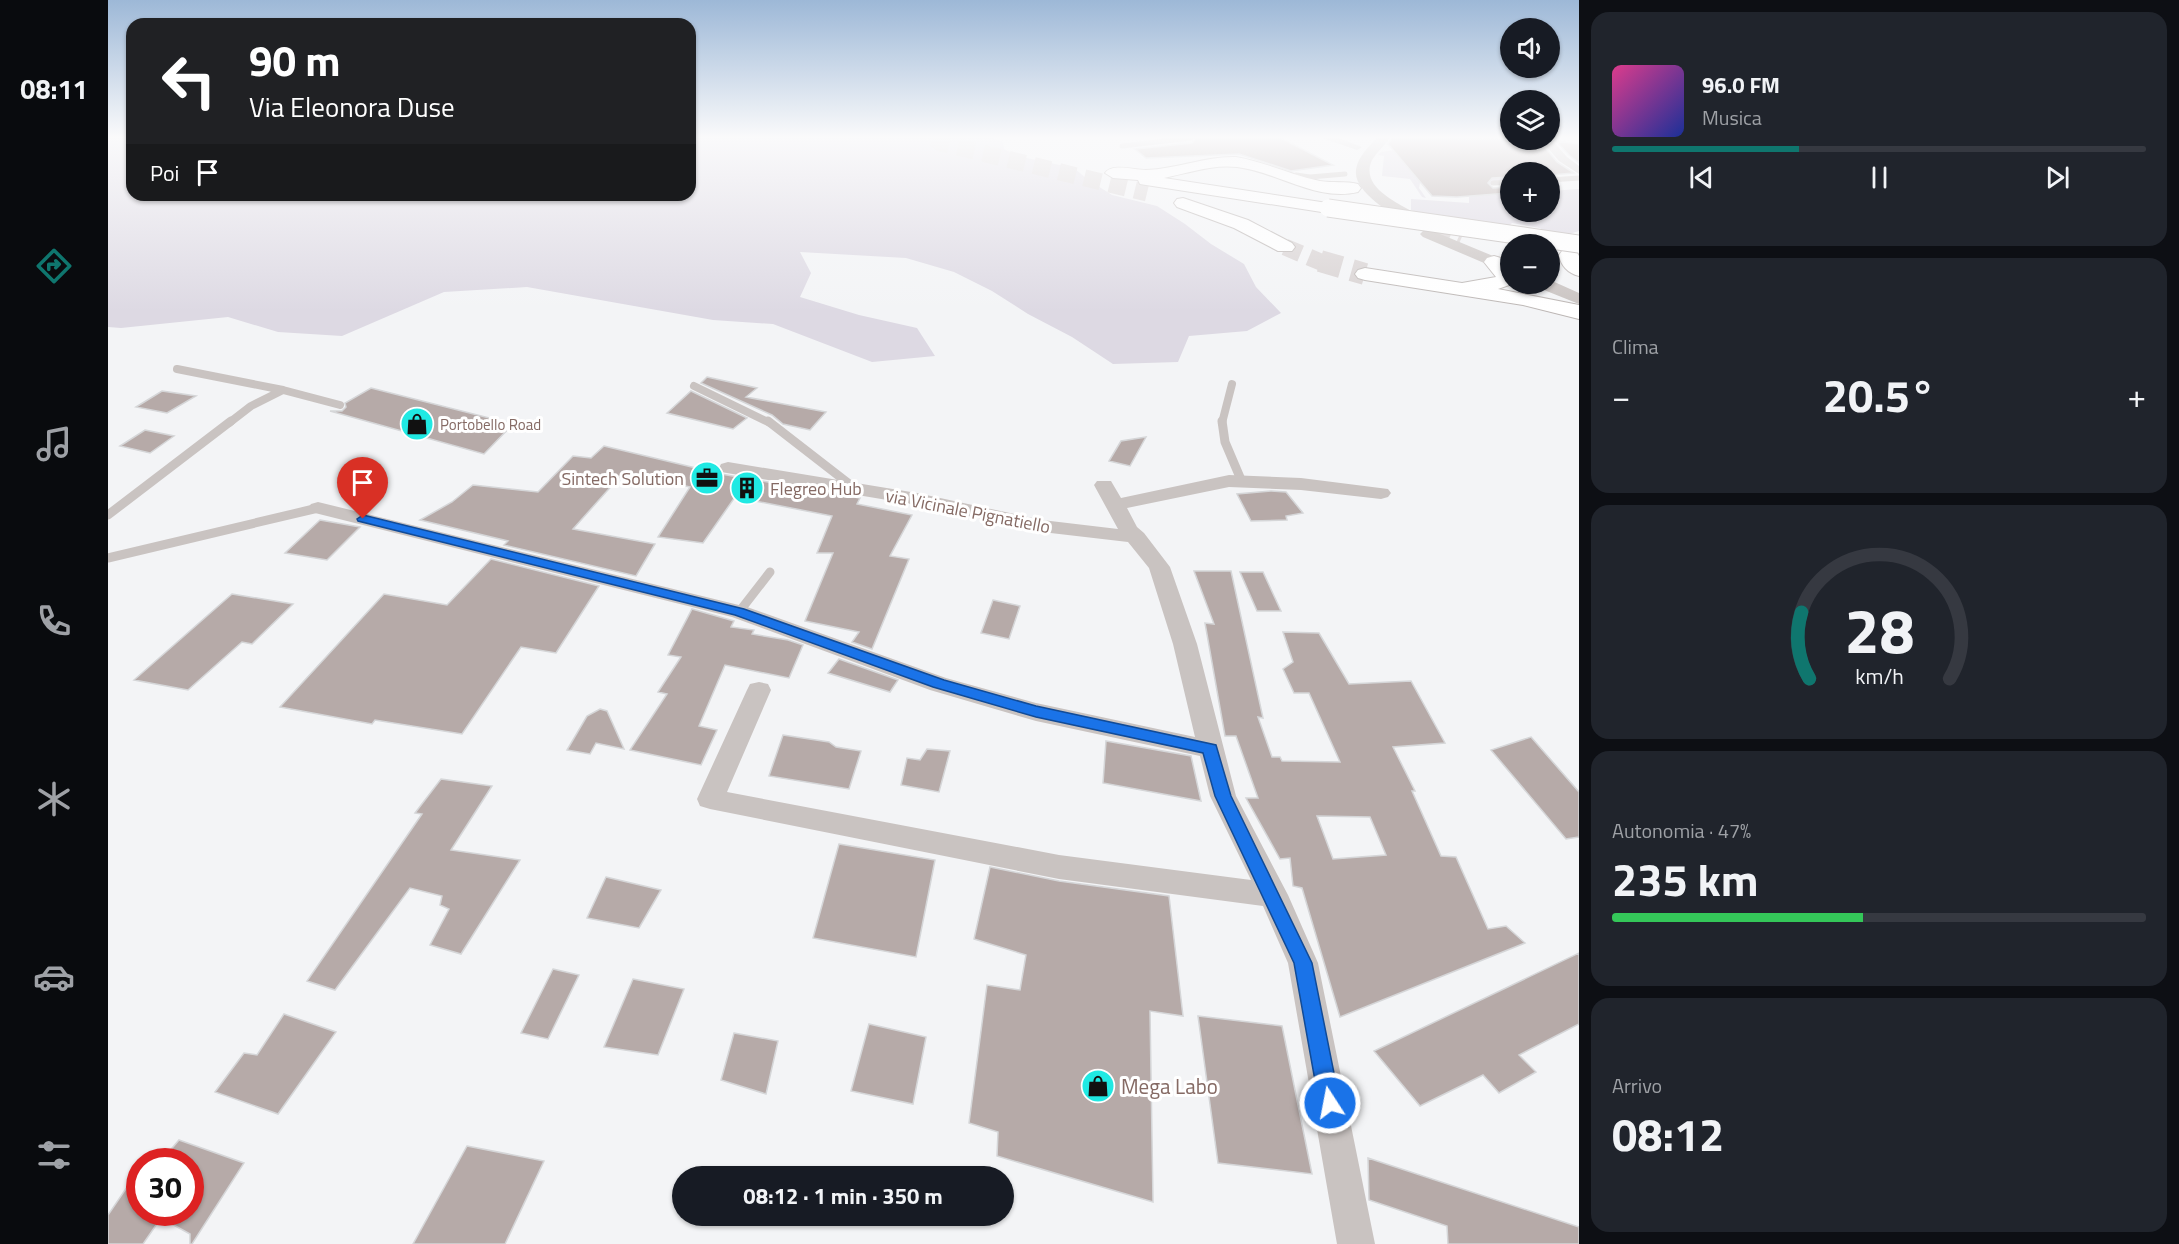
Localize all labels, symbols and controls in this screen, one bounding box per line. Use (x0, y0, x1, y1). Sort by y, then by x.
map controls (1500, 18, 1560, 294)
button: sound (1500, 18, 1560, 78)
text: 90 m (249, 28, 341, 92)
icon: left (150, 42, 228, 120)
text: 08:11 (20, 68, 88, 109)
text: 96.0 FM (1702, 68, 1780, 102)
text: Via Eleonora Duse (249, 86, 455, 127)
button: layers (1500, 90, 1560, 150)
text: Musica (1702, 102, 1762, 133)
text: Poi (150, 156, 179, 190)
icon: arrive (191, 156, 224, 189)
icon: previous (1685, 161, 1718, 194)
icon: pause (1863, 161, 1896, 194)
icon: next (2041, 161, 2074, 194)
button: + (1500, 162, 1560, 222)
button: − (1500, 234, 1560, 294)
icon: directions (33, 245, 75, 287)
text: Clima (1612, 331, 1659, 362)
text: 20.5° (1823, 361, 1935, 429)
text: − (1612, 371, 1630, 421)
text: + (2128, 371, 2146, 421)
shop icon: Portobello Road (399, 406, 435, 442)
place label: Portobello Road (440, 413, 541, 436)
icon: music (33, 423, 75, 465)
pin (337, 457, 388, 519)
office icon: Sintech Solution (689, 460, 725, 496)
place label: Sintech Solution (561, 465, 684, 492)
icon: arrive (346, 466, 379, 499)
building icon: Flegreo Hub (729, 470, 765, 506)
place label: Flegreo Hub (770, 475, 862, 502)
street label: via Vicinale Pignatiello (883, 482, 1053, 540)
text: 28 (1844, 582, 1914, 677)
icon: phone (33, 600, 75, 642)
text: km/h (1855, 660, 1903, 692)
icon: climate (33, 778, 75, 820)
text: Autonomia · 47% (1612, 815, 1751, 846)
text: 235 km (1612, 845, 1758, 913)
icon: car (33, 956, 75, 998)
shop icon: Mega Labo (1080, 1068, 1116, 1104)
place label: Mega Labo (1121, 1070, 1218, 1102)
text: Arrivo (1612, 1070, 1662, 1101)
position arrow (1298, 1071, 1362, 1135)
text: 08:12 (1612, 1100, 1724, 1168)
icon: filters (33, 1134, 75, 1176)
speed limit sign: 30 (126, 1148, 204, 1226)
text: 08:12 · 1 min · 350 m (743, 1179, 943, 1213)

